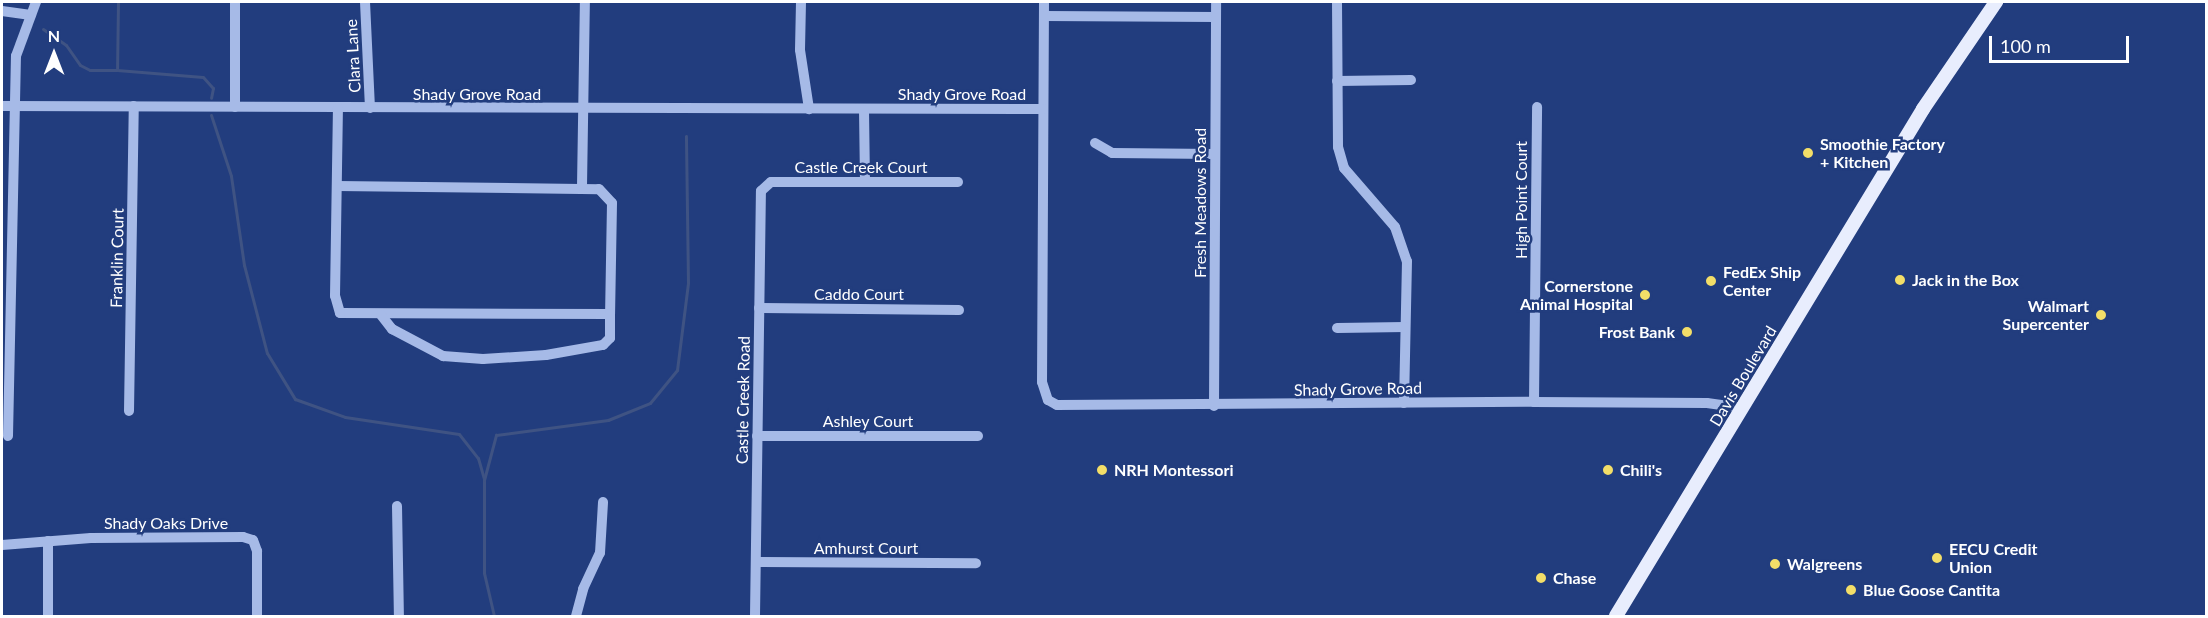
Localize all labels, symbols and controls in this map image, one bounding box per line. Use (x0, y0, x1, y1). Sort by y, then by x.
street label: Clara Lane (341, 19, 365, 93)
north arrow (24, 24, 84, 84)
scale bar (1992, 24, 2132, 62)
text: N (48, 26, 60, 45)
text: 100 m (2000, 35, 2051, 57)
street label: Shady Grove Road (413, 84, 541, 104)
street label: Shady Grove Road (898, 84, 1026, 104)
street label: Fresh Meadows Road (1190, 128, 1210, 278)
place label: Smoothie Factory + Kitchen (1820, 134, 1945, 172)
street label: High Point Court (1511, 141, 1531, 259)
marker: Smoothie Factory + Kitchen (1801, 146, 1815, 160)
street label: Castle Creek Court (795, 157, 927, 177)
street label: Franklin Court (107, 208, 127, 308)
place label: FedEx Ship Center (1723, 262, 1801, 300)
place label: Jack in the Box (1912, 270, 2019, 290)
marker: Jack in the Box (1893, 273, 1907, 287)
marker: FedEx Ship Center (1704, 274, 1718, 288)
place label: Cornerstone Animal Hospital (1520, 276, 1633, 314)
street label: Caddo Court (814, 284, 904, 304)
marker: Cornerstone Animal Hospital (1638, 288, 1652, 302)
place label: Walmart Supercenter (2003, 296, 2089, 334)
marker: Walmart Supercenter (2094, 308, 2108, 322)
place label: Frost Bank (1599, 322, 1675, 342)
street label: Davis Boulevard (1706, 322, 1780, 430)
marker: Frost Bank (1680, 325, 1694, 339)
street label: Castle Creek Road (732, 336, 754, 464)
street label: Shady Grove Road (1293, 378, 1423, 400)
street label: Ashley Court (822, 411, 914, 431)
place label: NRH Montessori (1114, 460, 1234, 480)
place label: Chili's (1620, 460, 1662, 480)
marker: NRH Montessori (1095, 463, 1109, 477)
marker: Chili's (1601, 463, 1615, 477)
street label: Shady Oaks Drive (104, 513, 228, 533)
street label: Amhurst Court (814, 538, 918, 558)
place label: EECU Credit Union (1949, 539, 2037, 577)
marker: EECU Credit Union (1930, 551, 1944, 565)
place label: Walgreens (1787, 554, 1862, 574)
marker: Walgreens (1768, 557, 1782, 571)
place label: Chase (1553, 568, 1596, 588)
marker: Chase (1534, 571, 1548, 585)
place label: Blue Goose Cantita (1863, 580, 2000, 600)
marker: Blue Goose Cantita (1844, 583, 1858, 597)

